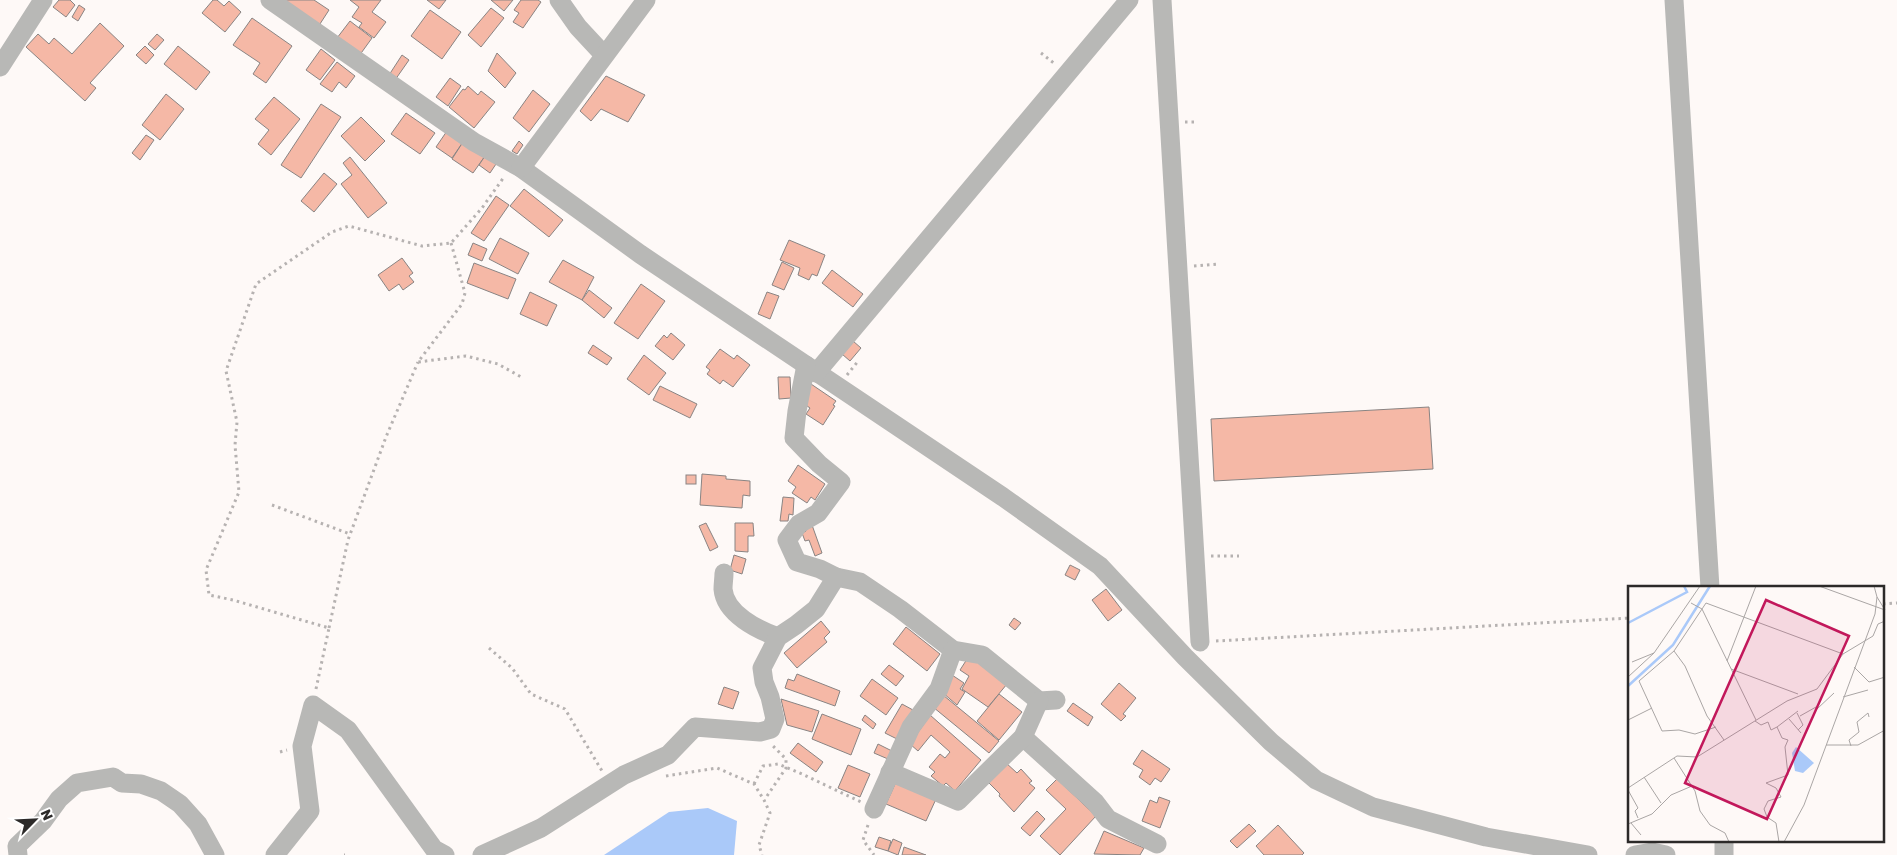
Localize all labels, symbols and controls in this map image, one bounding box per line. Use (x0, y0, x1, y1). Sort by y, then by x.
inset map (1628, 586, 1884, 842)
north arrow (10, 795, 60, 845)
text: N (37, 807, 56, 823)

